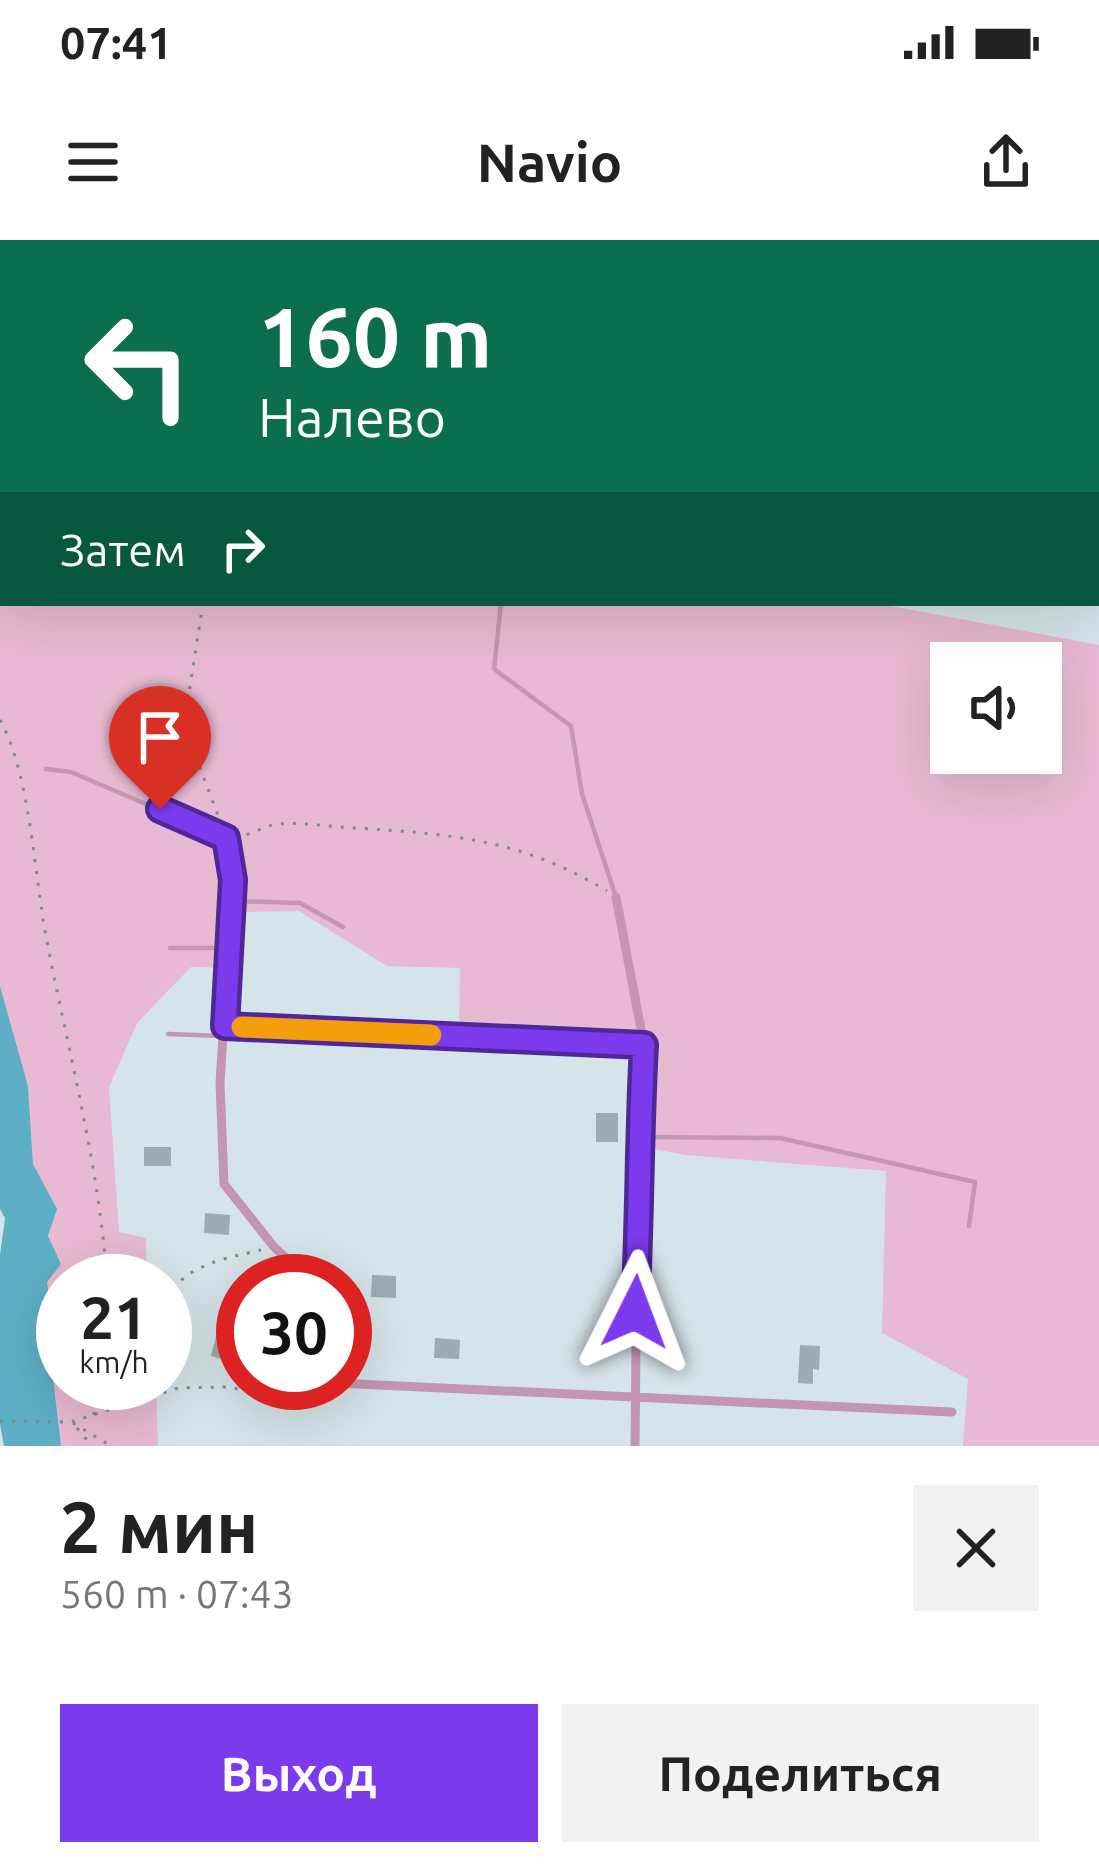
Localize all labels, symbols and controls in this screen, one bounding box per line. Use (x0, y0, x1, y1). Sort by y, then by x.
text: 07:41 (60, 17, 173, 68)
icon: menu (60, 129, 126, 195)
icon: share (973, 129, 1039, 195)
text: Navio (477, 132, 622, 192)
icon: left (60, 288, 216, 444)
text: 160 m (258, 289, 492, 383)
text: Налево (258, 387, 446, 447)
icon: right (210, 516, 276, 582)
text: Затем (60, 524, 186, 575)
map controls (930, 642, 1062, 774)
button: sound (930, 642, 1062, 774)
pin (109, 686, 211, 809)
icon: arrive (127, 704, 193, 770)
position arrow (572, 1249, 698, 1375)
speed limit sign: 30 (216, 1254, 372, 1410)
text: 21 (80, 1283, 148, 1350)
text: km/h (79, 1345, 149, 1379)
button: close (913, 1485, 1039, 1611)
text: 2 мин (60, 1486, 259, 1567)
text: 560 m · 07:43 (60, 1572, 294, 1615)
button: Выход (60, 1704, 538, 1842)
button: Поделиться (562, 1704, 1039, 1842)

